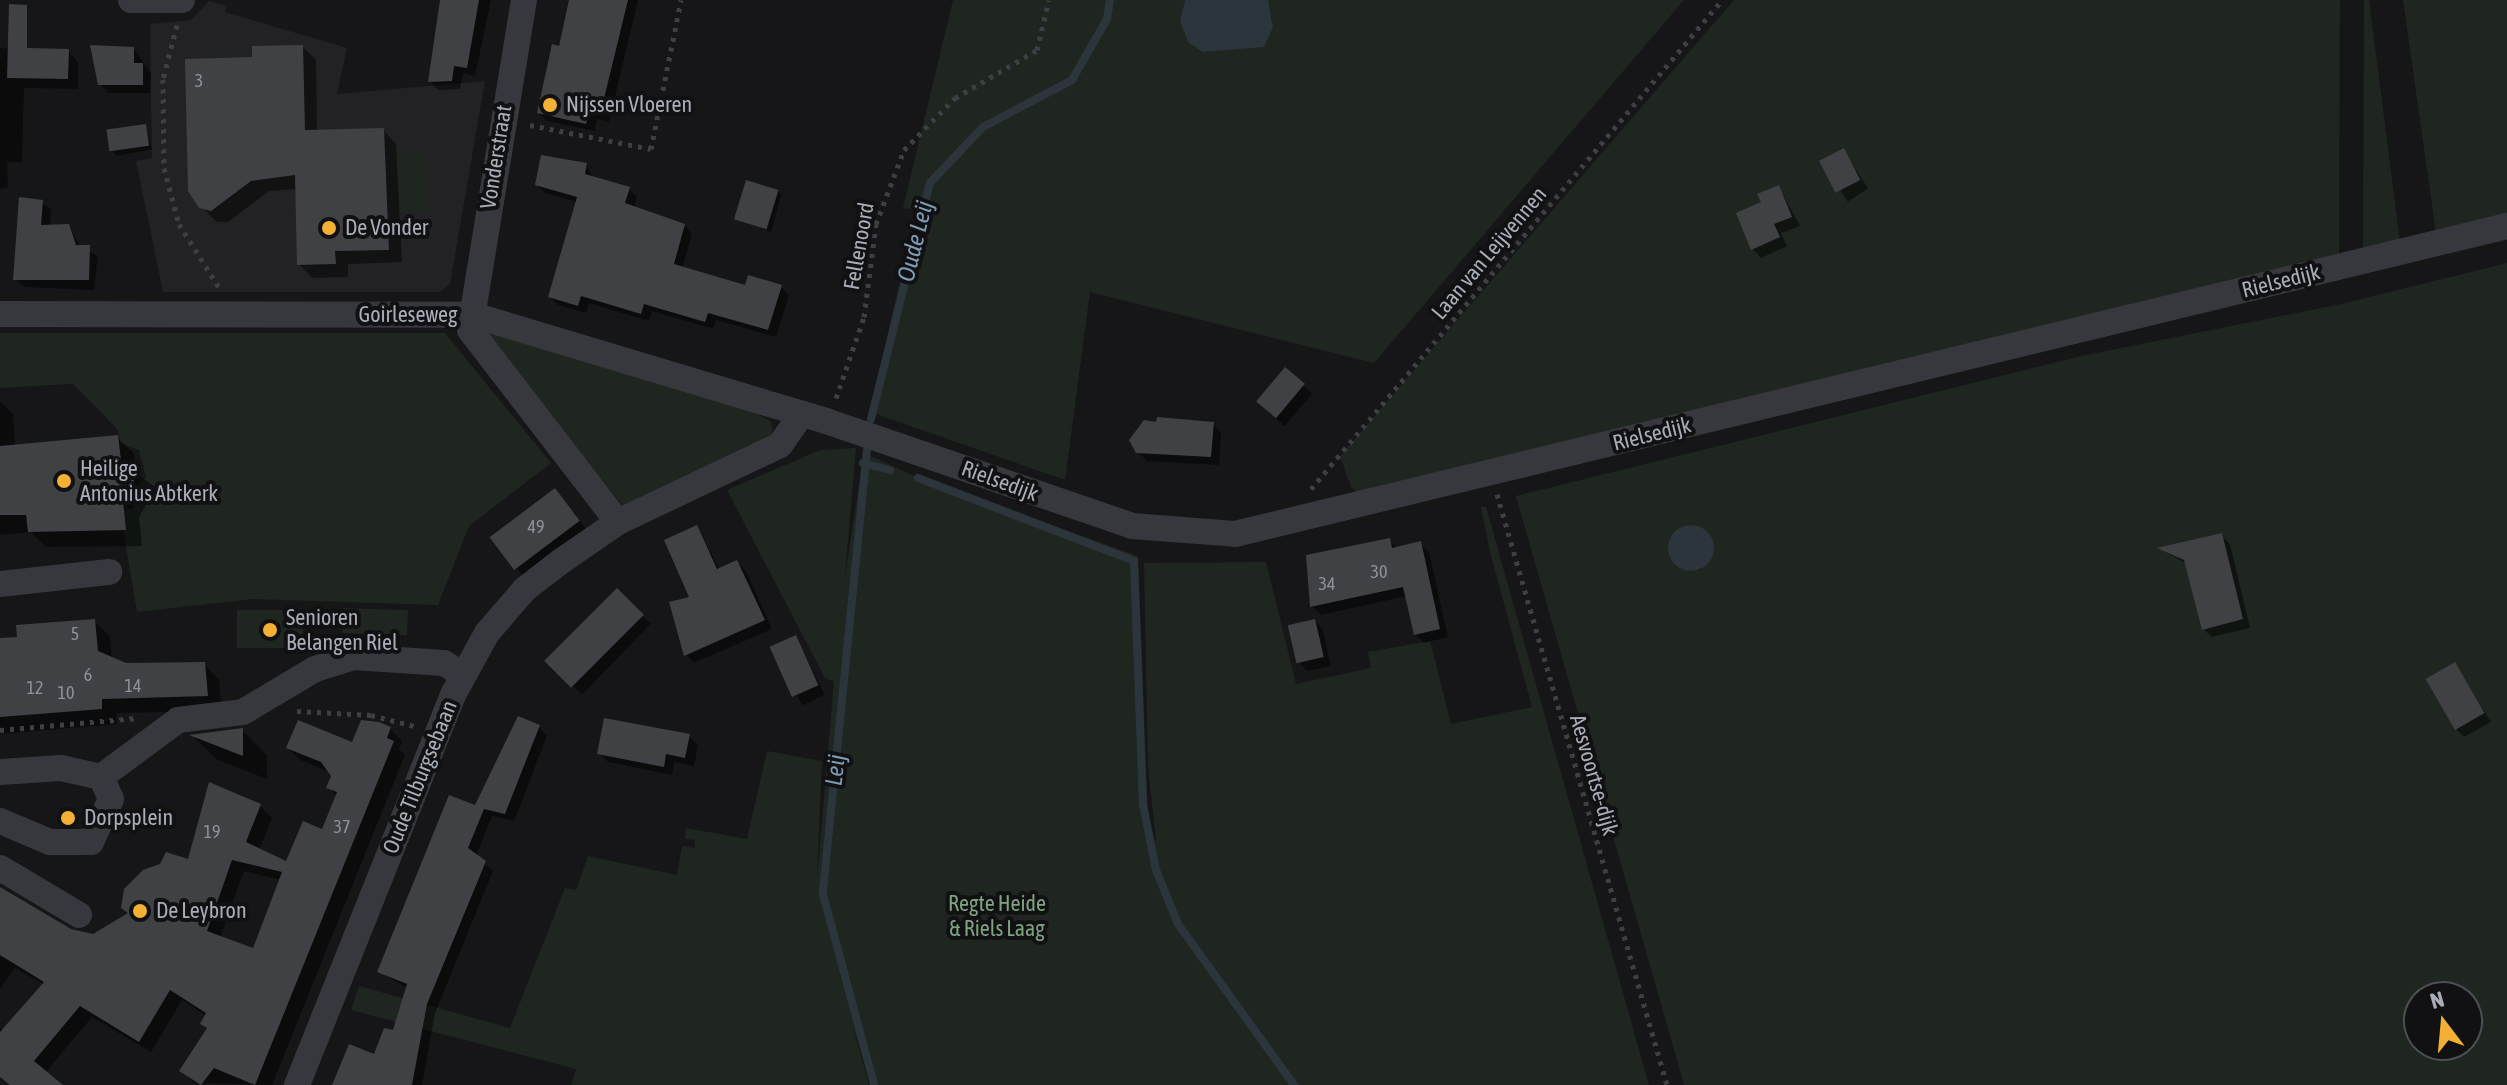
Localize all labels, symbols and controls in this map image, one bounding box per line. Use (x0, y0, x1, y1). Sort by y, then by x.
house number: 3 (195, 70, 203, 92)
place label: Nijssen Vloeren (566, 92, 692, 118)
marker: Nijssen Vloeren (541, 96, 559, 114)
street label: Vonderstraat (475, 103, 517, 211)
street label: Laan van Leijvennen (1426, 181, 1552, 325)
water label: Oude Leij (891, 198, 939, 284)
street label: Fellenoord (838, 200, 880, 292)
place label: De Vonder (345, 215, 428, 241)
marker: De Vonder (320, 219, 338, 237)
street label: Rielsedijk (2239, 259, 2323, 303)
street label: Goirleseweg (358, 302, 458, 328)
street label: Rielsedijk (1610, 412, 1694, 456)
place label: Heilige Antonius Abtkerk (80, 455, 218, 506)
street label: Rielsedijk (958, 455, 1042, 507)
marker: Heilige Antonius Abtkerk (55, 472, 73, 490)
house number: 49 (528, 516, 544, 538)
house number: 30 (1371, 561, 1387, 583)
house number: 34 (1319, 573, 1335, 595)
place label: Senioren Belangen Riel (286, 604, 398, 656)
marker: Senioren Belangen Riel (261, 621, 279, 639)
house number: 5 (71, 623, 79, 645)
house number: 6 (84, 664, 92, 686)
house number: 14 (125, 675, 141, 697)
house number: 12 (27, 677, 43, 699)
house number: 10 (58, 682, 74, 704)
street label: Oude Tilburgsebaan (377, 697, 463, 857)
street label: Aesvoortse-dijk (1564, 712, 1624, 838)
water label: Leij (819, 753, 851, 787)
place label: Dorpsplein (84, 805, 173, 831)
marker: Dorpsplein (59, 809, 77, 827)
house number: 37 (334, 816, 350, 838)
house number: 19 (204, 821, 220, 843)
park label: Regte Heide & Riels Laag (948, 890, 1046, 942)
place label: De Leybron (156, 898, 247, 924)
marker: De Leybron (131, 902, 149, 920)
north arrow (2403, 981, 2483, 1061)
text: N (2427, 986, 2447, 1014)

